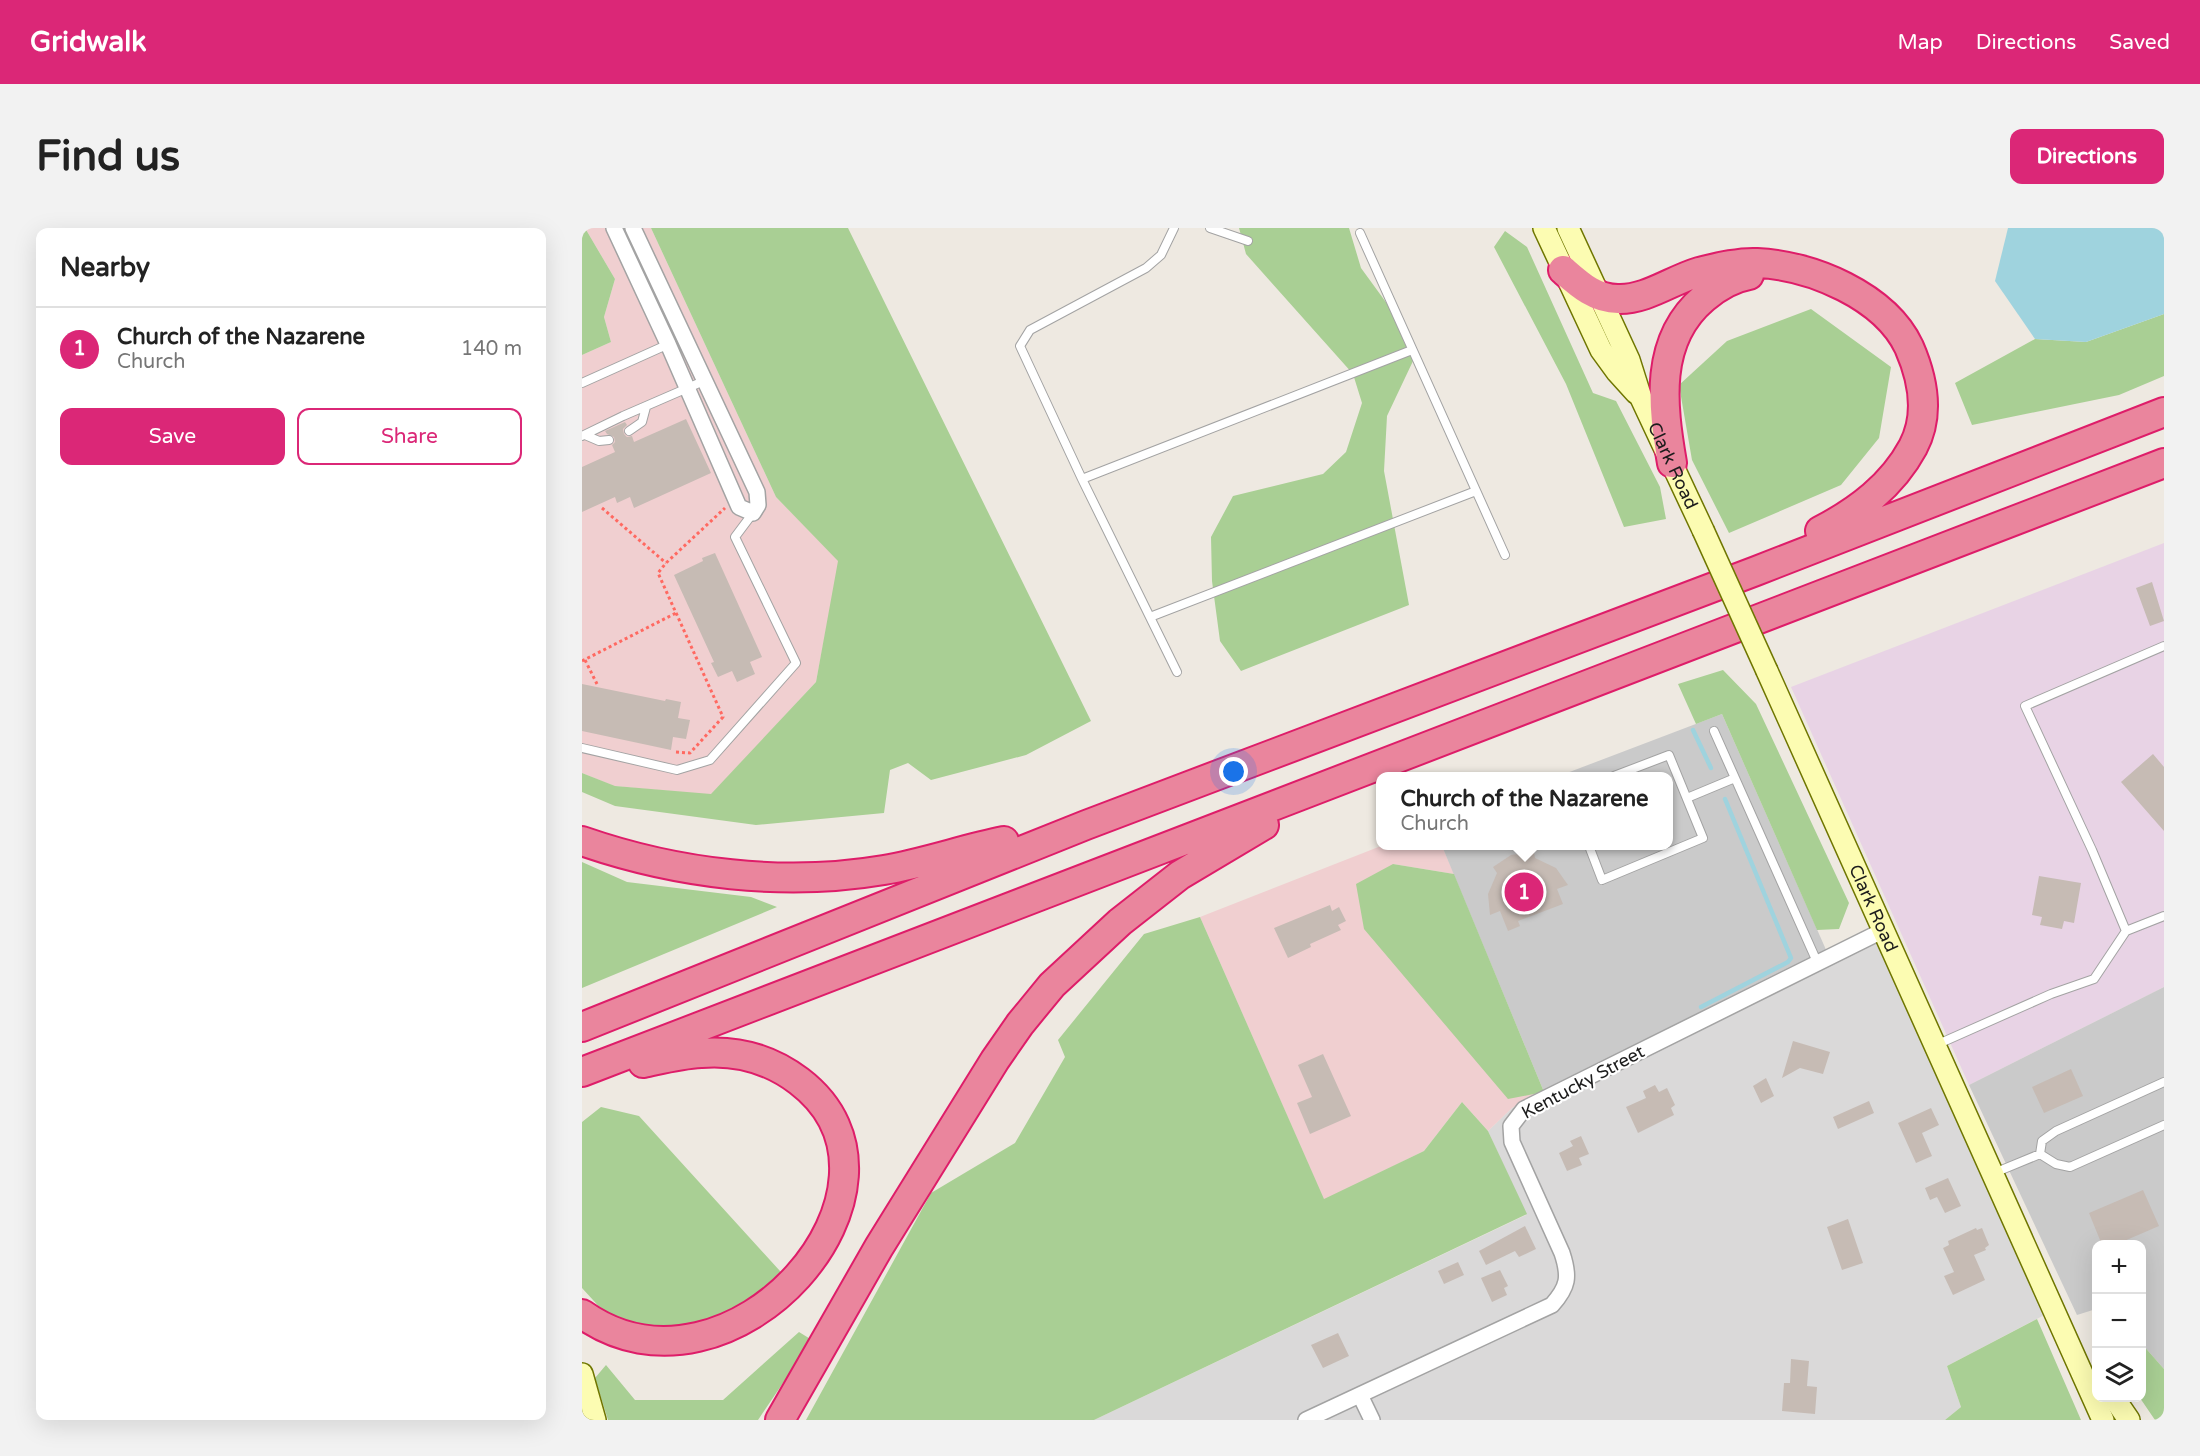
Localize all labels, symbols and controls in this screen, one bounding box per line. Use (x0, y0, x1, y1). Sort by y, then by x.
text: Gridwalk (30, 25, 147, 59)
text: Map (1897, 30, 1943, 55)
text: Directions (1976, 30, 2076, 55)
text: Saved (2109, 30, 2170, 55)
button: Directions (2010, 129, 2164, 184)
text: Find us (36, 131, 180, 182)
text: Nearby (60, 252, 150, 283)
text: Church of the Nazarene (117, 324, 365, 350)
text: 1 (73, 337, 86, 361)
text: 140 m (461, 337, 522, 361)
text: Church (117, 350, 185, 374)
button: Save (60, 408, 285, 465)
button: Share (297, 408, 522, 465)
street label: Clark Road (1643, 419, 1703, 513)
your location (1219, 757, 1248, 786)
popup (1376, 772, 1673, 850)
text: Church of the Nazarene (1400, 786, 1649, 812)
text: Church (1400, 812, 1469, 836)
street label: Clark Road (1844, 861, 1903, 956)
pin: 1 (1504, 870, 1544, 914)
street label: Kentucky Street (1518, 1040, 1648, 1124)
map controls (2092, 1240, 2146, 1402)
button: + (2092, 1240, 2146, 1294)
button: − (2092, 1294, 2146, 1348)
button: layers (2092, 1348, 2146, 1402)

